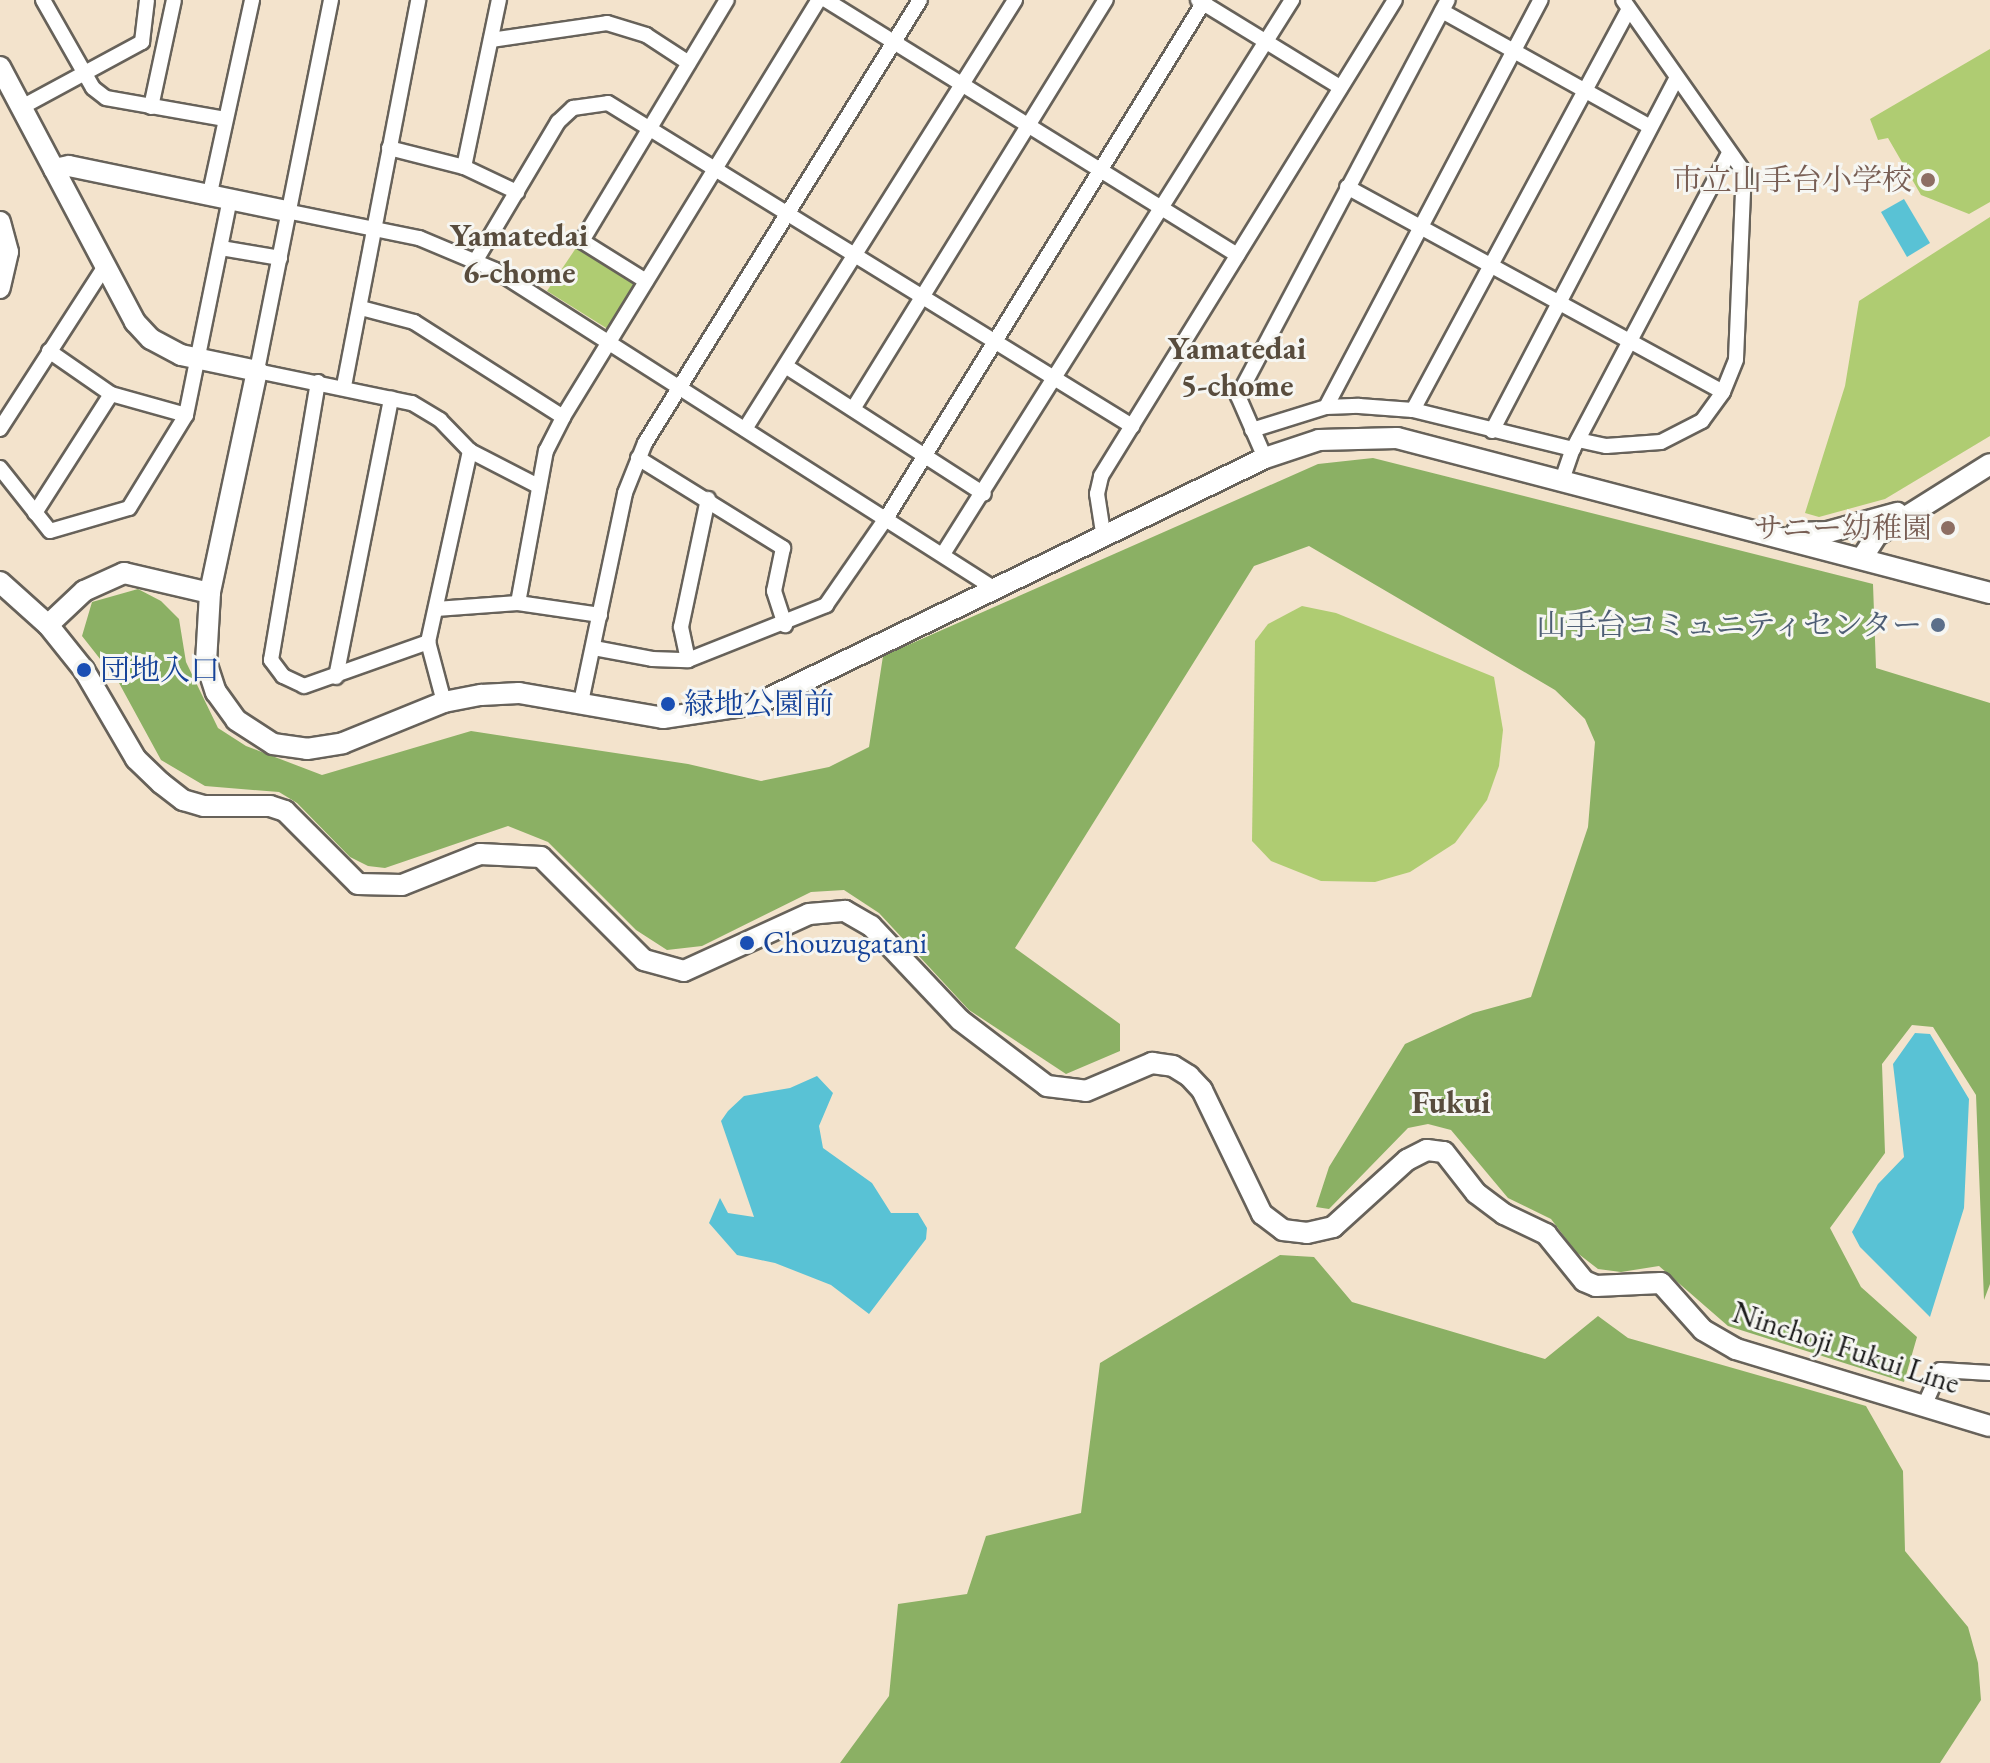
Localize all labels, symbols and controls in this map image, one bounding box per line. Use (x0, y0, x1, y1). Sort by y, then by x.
place label: 市立山手台小学校 (1672, 162, 1912, 198)
marker: 市立山手台小学校 (1919, 171, 1937, 189)
district label: Yamatedai 6-chome (450, 217, 588, 292)
district label: Yamatedai 5-chome (1168, 330, 1306, 405)
place label: サニー幼稚園 (1752, 510, 1932, 546)
marker: サニー幼稚園 (1939, 519, 1957, 537)
place label: 山手台コミュニティセンター (1532, 607, 1922, 643)
marker: 山手台コミュニティセンター (1929, 616, 1947, 634)
place label: 団地入口 (100, 652, 220, 688)
marker: 団地入口 (75, 661, 93, 679)
place label: 緑地公園前 (684, 686, 834, 722)
marker: 緑地公園前 (659, 695, 677, 713)
place label: Chouzugatani (763, 925, 927, 961)
marker: Chouzugatani (738, 934, 756, 952)
district label: Fukui (1411, 1083, 1491, 1121)
street label: Ninchoji Fukui Line (1728, 1294, 1964, 1402)

